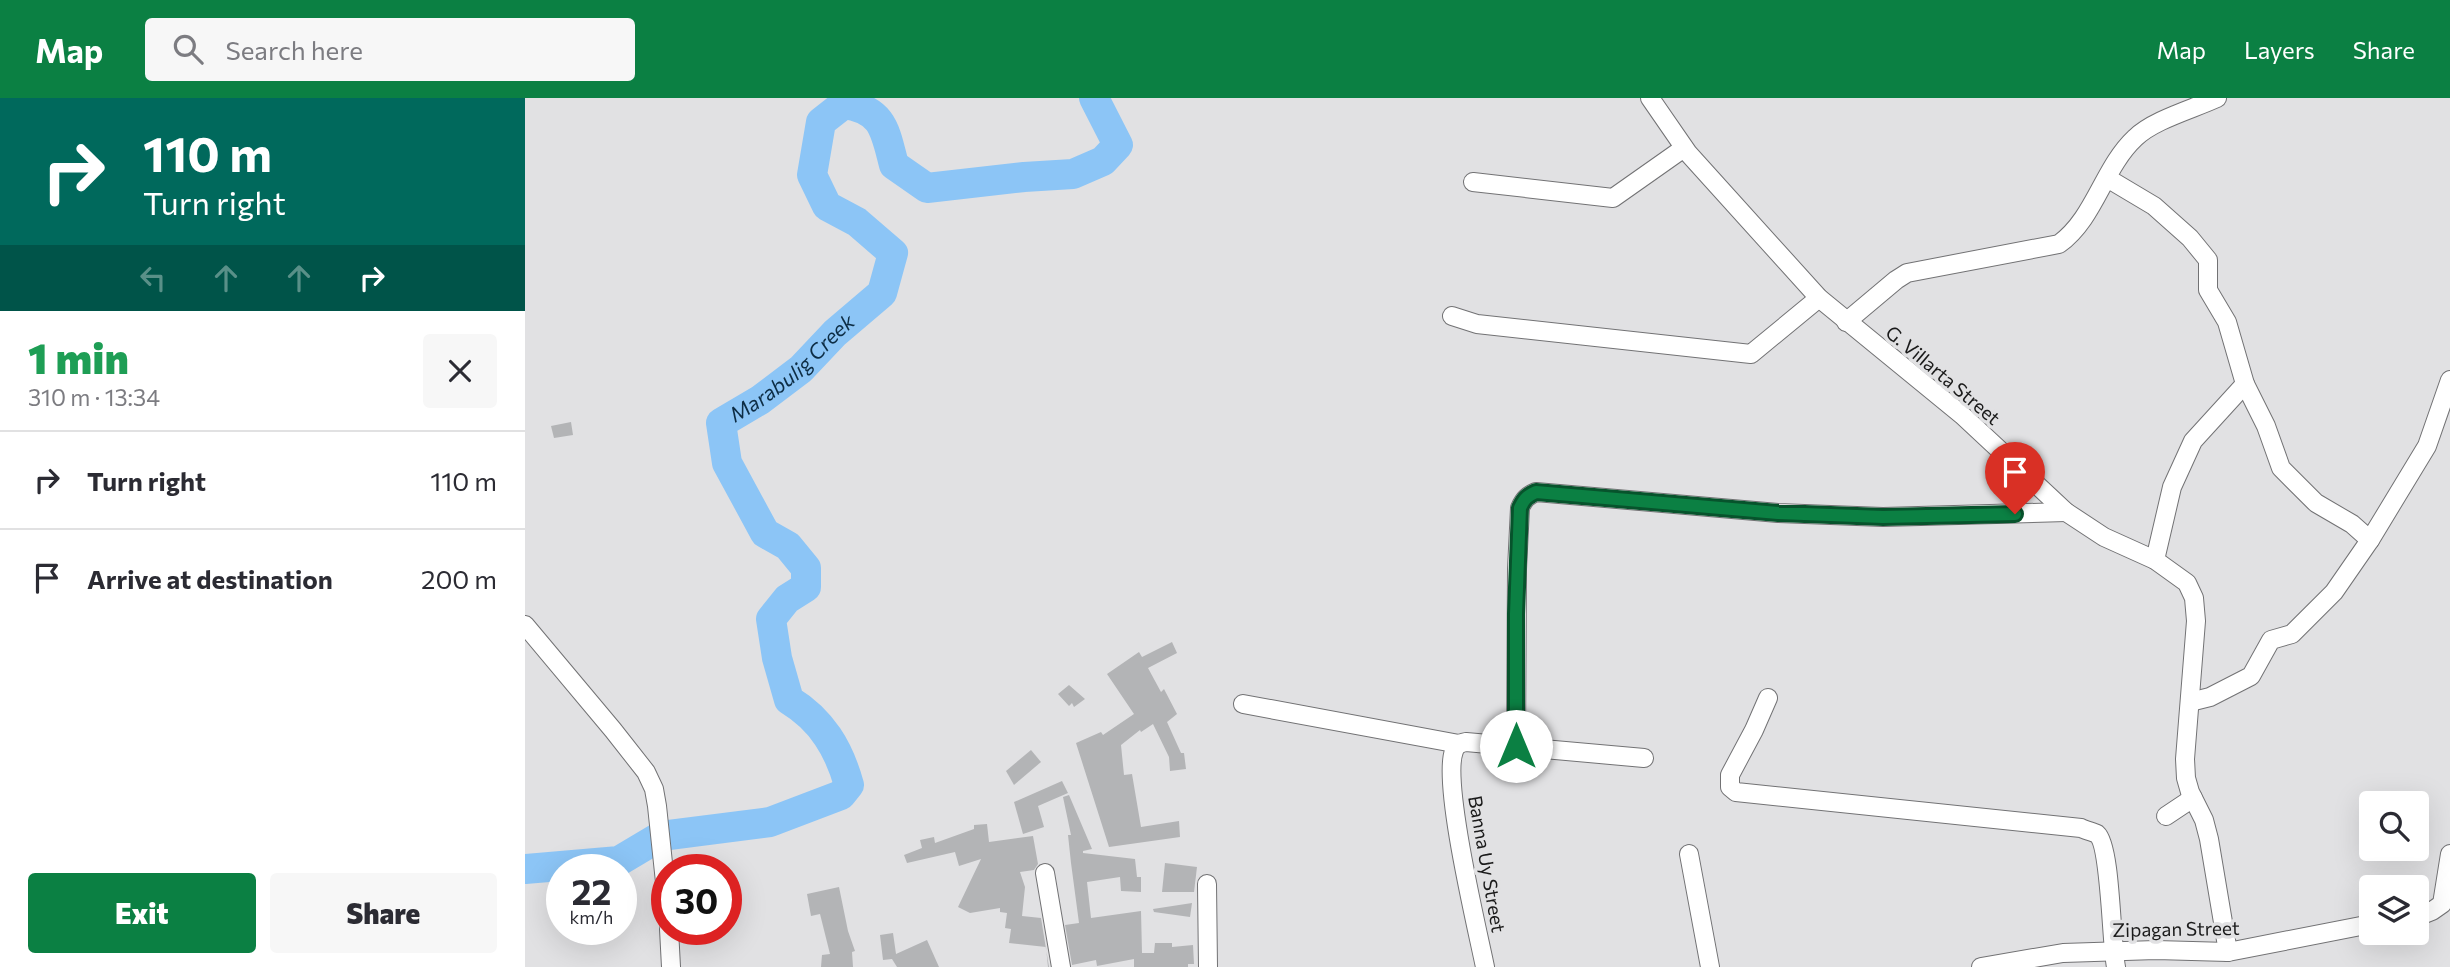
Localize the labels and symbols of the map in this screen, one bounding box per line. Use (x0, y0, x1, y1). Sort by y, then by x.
water label: Marabulig Creek (724, 308, 859, 426)
street label: G. Villarta Street (1881, 320, 2005, 429)
pin (1985, 442, 2045, 514)
position arrow (1479, 709, 1553, 783)
street label: Banna Uy Street (1464, 794, 1511, 934)
speed limit sign: 30 (651, 854, 742, 945)
street label: Zipagan Street (2112, 916, 2240, 941)

